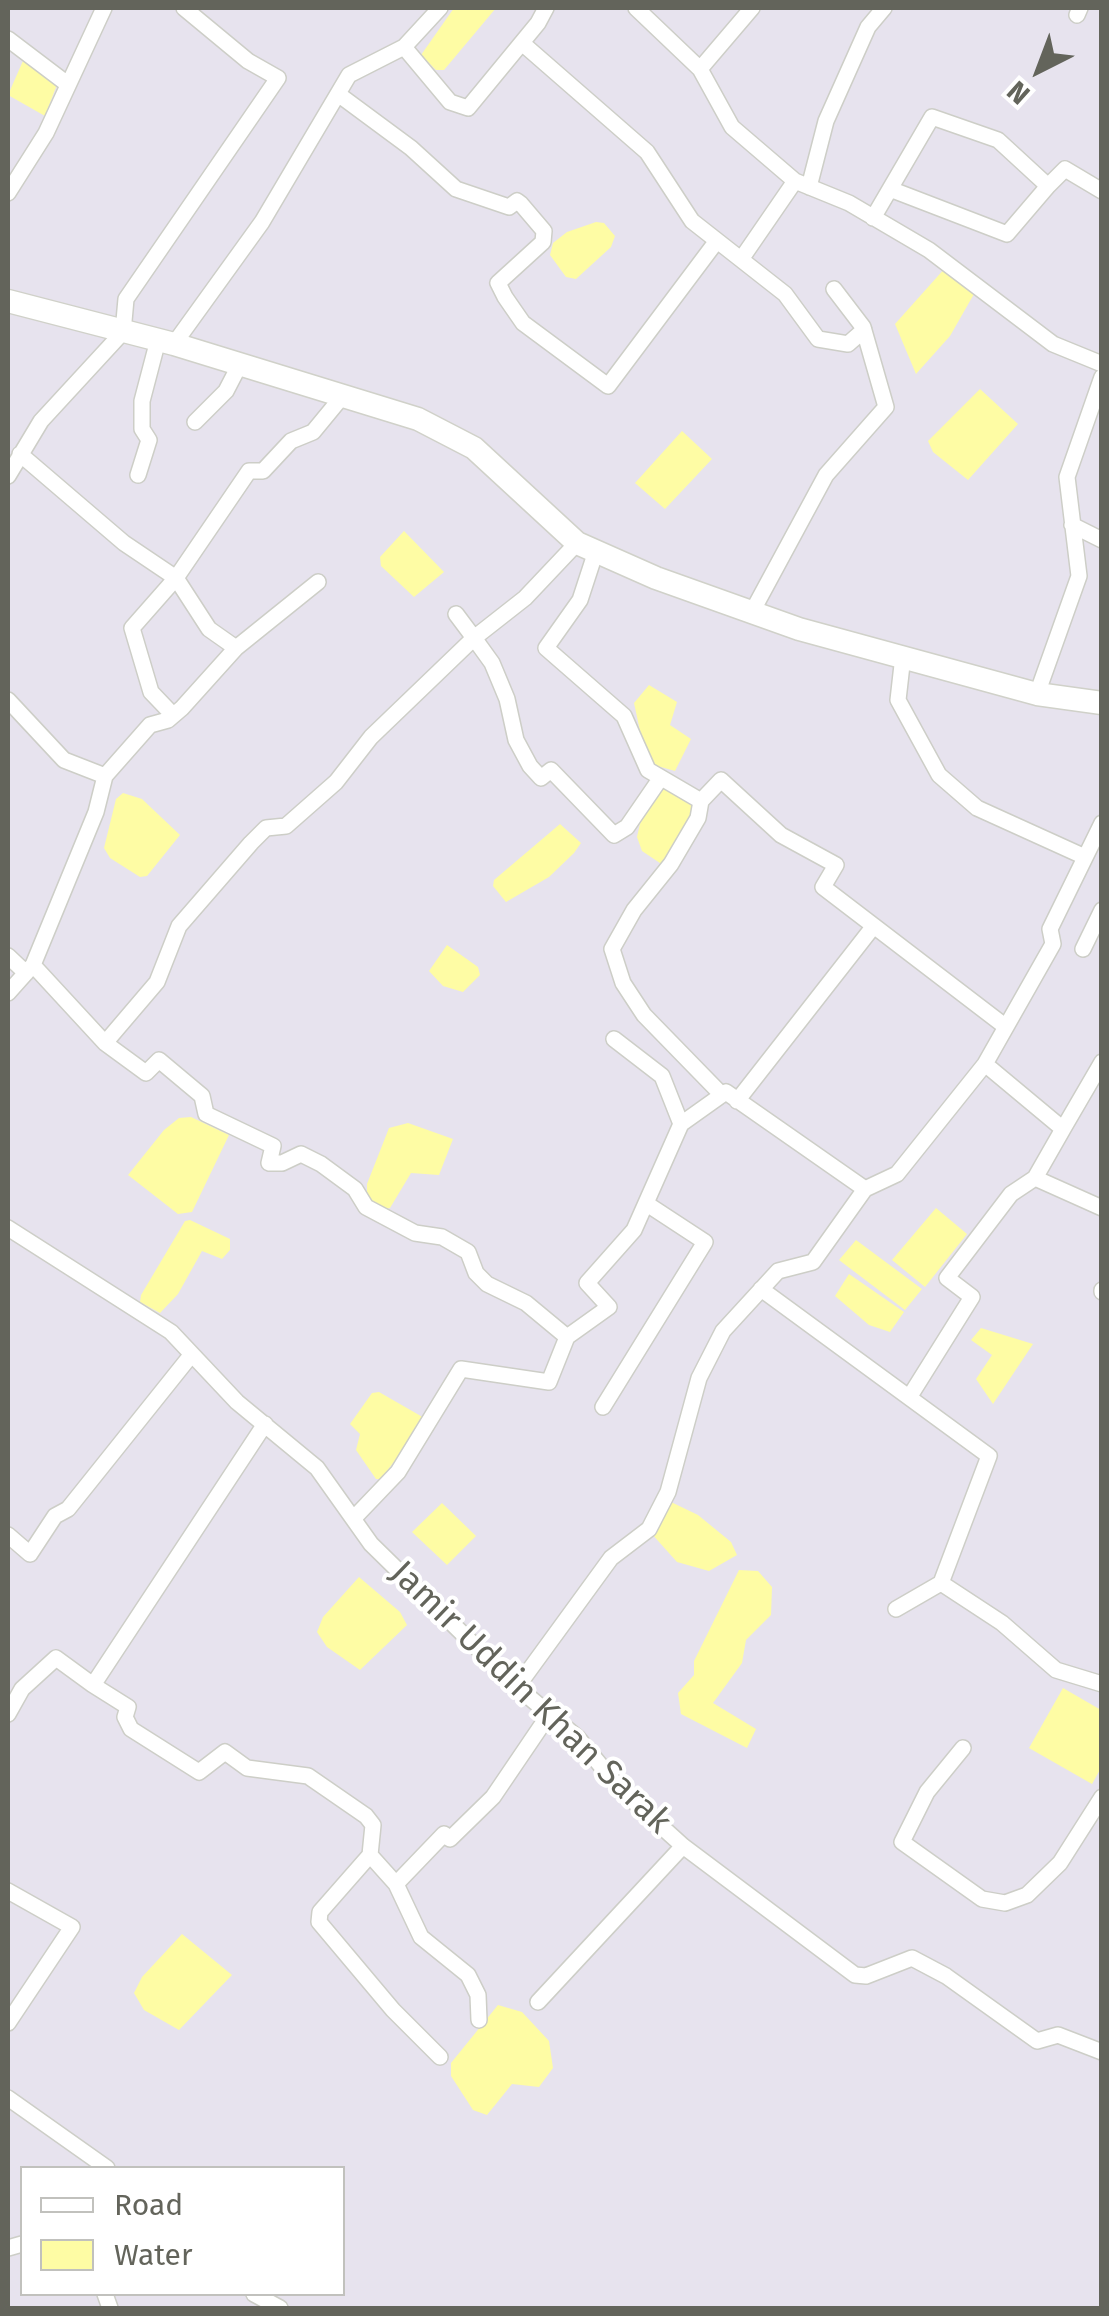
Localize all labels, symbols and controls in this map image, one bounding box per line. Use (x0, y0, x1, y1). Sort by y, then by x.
north arrow (989, 20, 1089, 120)
text: N (1001, 74, 1037, 111)
street label: Jamir Uddin Khan Sarak (381, 1553, 679, 1843)
legend (20, 2166, 345, 2296)
text: Road (114, 2187, 183, 2223)
text: Water (114, 2237, 193, 2273)

